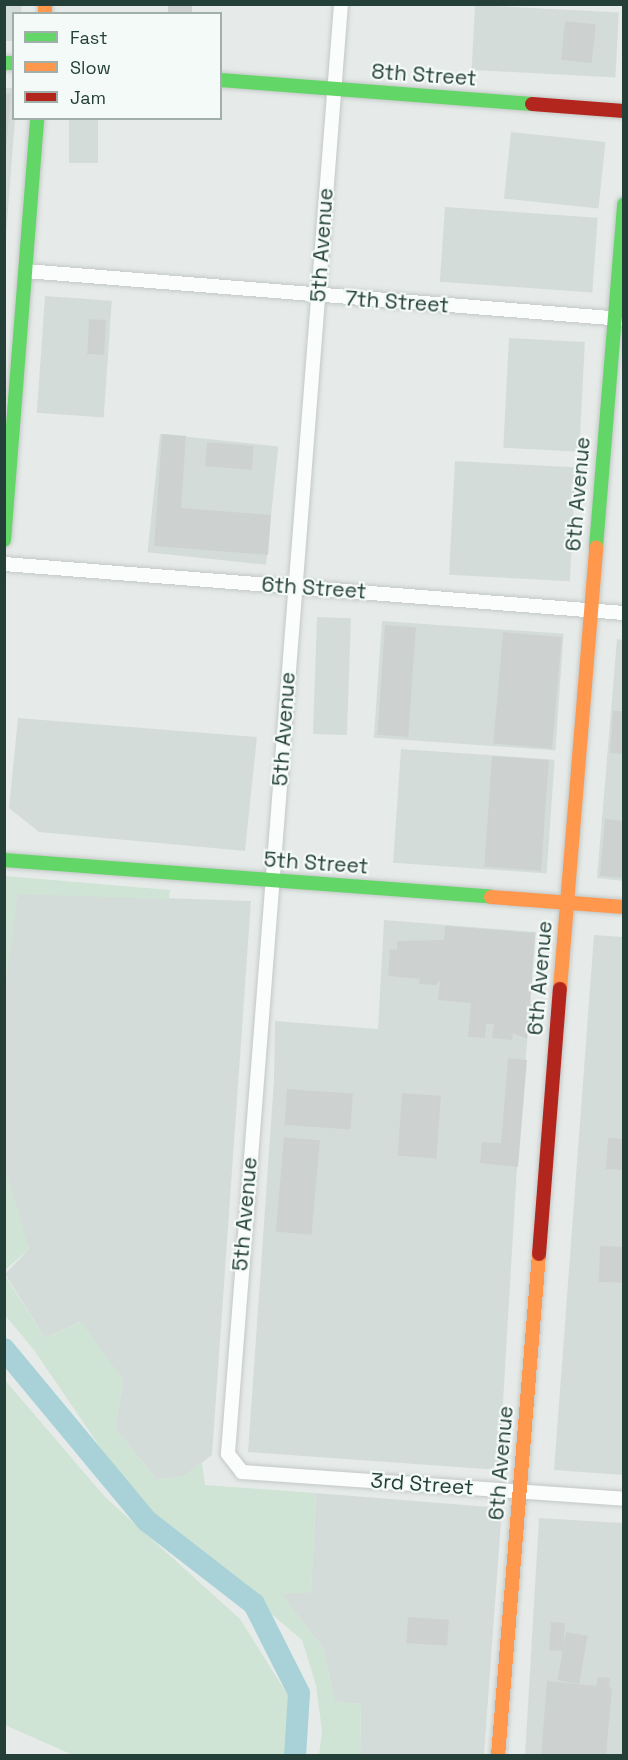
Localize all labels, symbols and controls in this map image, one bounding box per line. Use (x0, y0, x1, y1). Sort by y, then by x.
legend (12, 12, 222, 120)
text: Fast (70, 26, 107, 49)
text: Slow (70, 56, 111, 79)
street label: 8th Street (371, 59, 477, 91)
text: Jam (70, 86, 106, 109)
street label: 5th Avenue (305, 187, 339, 303)
street label: 7th Street (344, 286, 450, 318)
street label: 6th Avenue (560, 436, 596, 552)
street label: 6th Street (261, 572, 367, 604)
street label: 5th Avenue (267, 671, 301, 787)
street label: 5th Street (263, 847, 369, 879)
street label: 6th Avenue (522, 920, 558, 1036)
street label: 5th Avenue (227, 1156, 263, 1272)
street label: 6th Avenue (483, 1405, 519, 1521)
street label: 3rd Street (370, 1468, 474, 1500)

